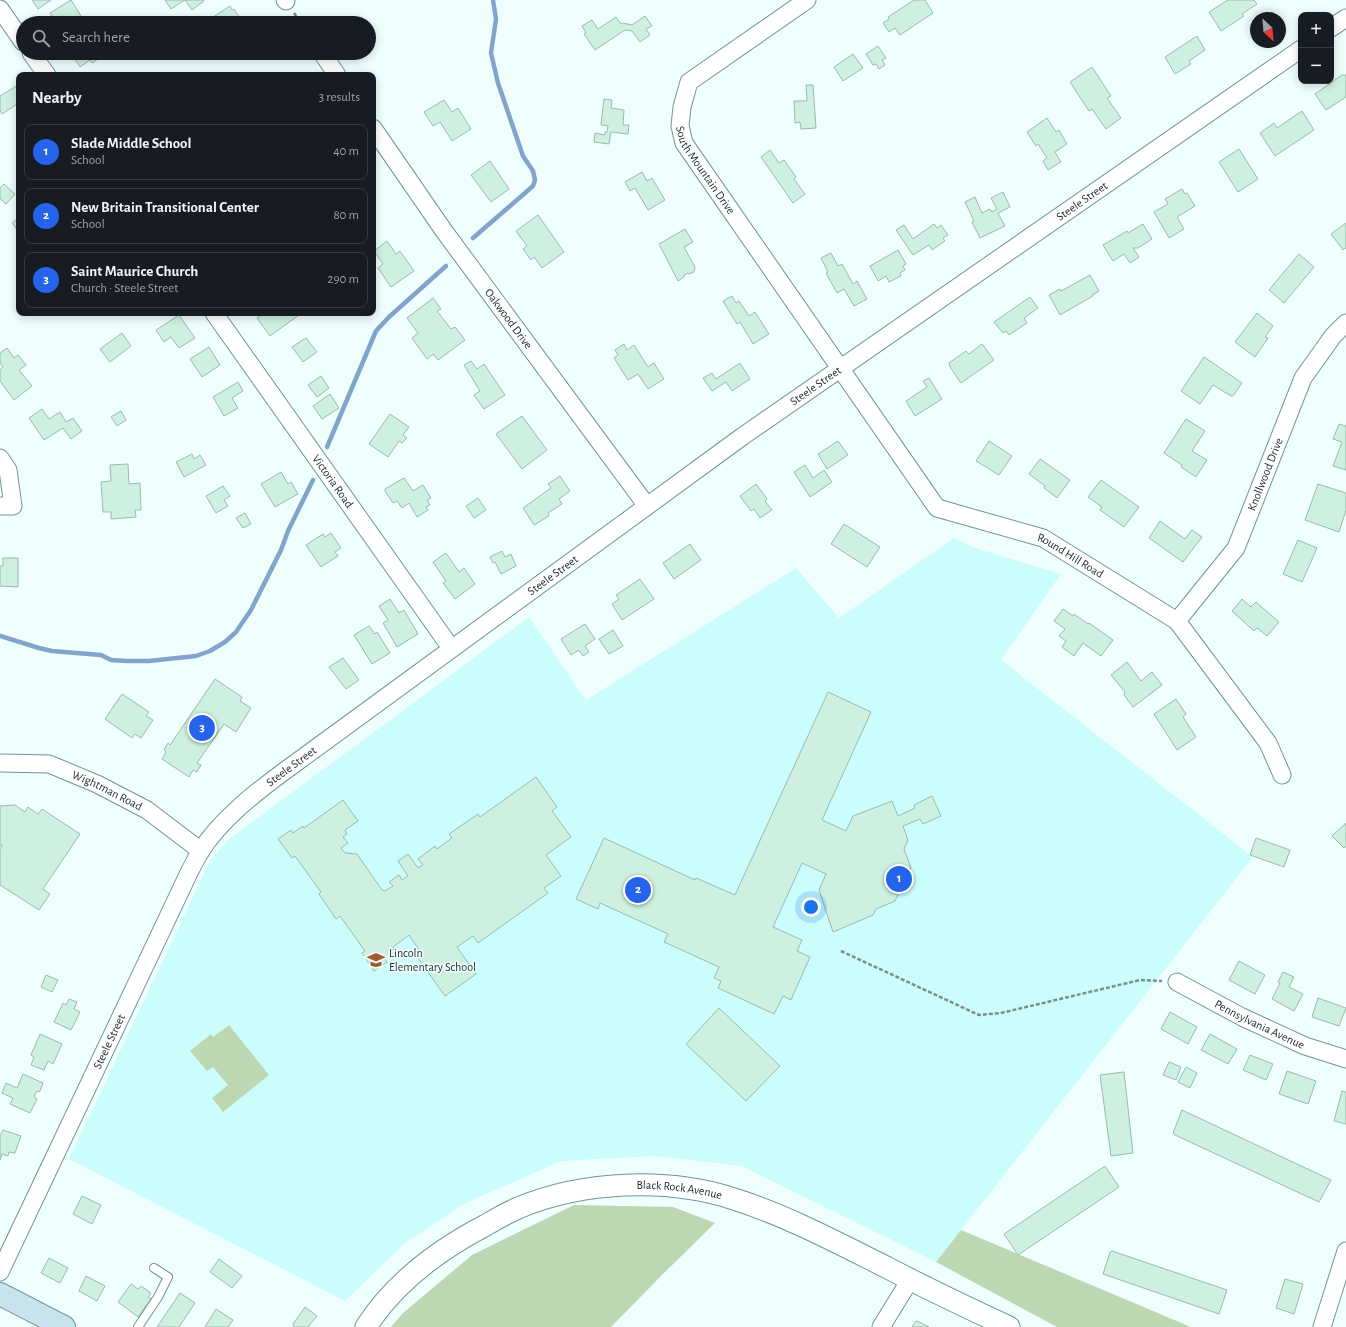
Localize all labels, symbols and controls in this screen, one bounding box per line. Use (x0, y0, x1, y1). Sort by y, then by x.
north arrow (1250, 12, 1286, 48)
map controls (1298, 12, 1334, 84)
button: + (1298, 12, 1334, 48)
search box (16, 16, 376, 60)
icon: search (30, 27, 52, 49)
text: Search here (62, 30, 130, 45)
button: − (1298, 48, 1334, 84)
text: Nearby (32, 89, 82, 106)
text: 3 results (319, 91, 360, 104)
street label: South Mountain Drive (674, 125, 737, 216)
text: Slade Middle School (71, 136, 191, 151)
text: 1 (44, 145, 48, 158)
text: 40 m (333, 145, 359, 158)
text: School (71, 154, 105, 167)
street label: Steele Street (1054, 179, 1110, 223)
text: New Britain Transitional Center (71, 200, 259, 215)
text: 2 (43, 209, 49, 222)
text: 80 m (333, 209, 359, 222)
text: School (71, 218, 105, 231)
text: Saint Maurice Church (71, 264, 198, 279)
text: 3 (43, 273, 49, 286)
text: 290 m (328, 273, 359, 286)
text: Church · Steele Street (71, 282, 178, 295)
street label: Oakwood Drive (483, 286, 535, 351)
street label: Steele Street (788, 364, 843, 408)
street label: Knollwood Drive (1245, 436, 1285, 513)
street label: Victoria Road (310, 452, 356, 510)
street label: Round Hill Road (1036, 531, 1106, 580)
street label: Steele Street (525, 553, 580, 597)
pin: 3 (189, 713, 215, 743)
street label: Steele Street (264, 744, 319, 789)
street label: Wightman Road (70, 768, 144, 813)
pin: 1 (886, 864, 912, 894)
pin: 2 (625, 875, 651, 905)
your location (801, 897, 821, 917)
place label: Lincoln Elementary School (389, 947, 476, 974)
school or university icon: Lincoln Elementary School (366, 950, 386, 970)
street label: Pennsylvania Avenue (1213, 998, 1306, 1051)
street label: Steele Street (91, 1012, 127, 1071)
street label: Black Rock Avenue (636, 1179, 723, 1201)

